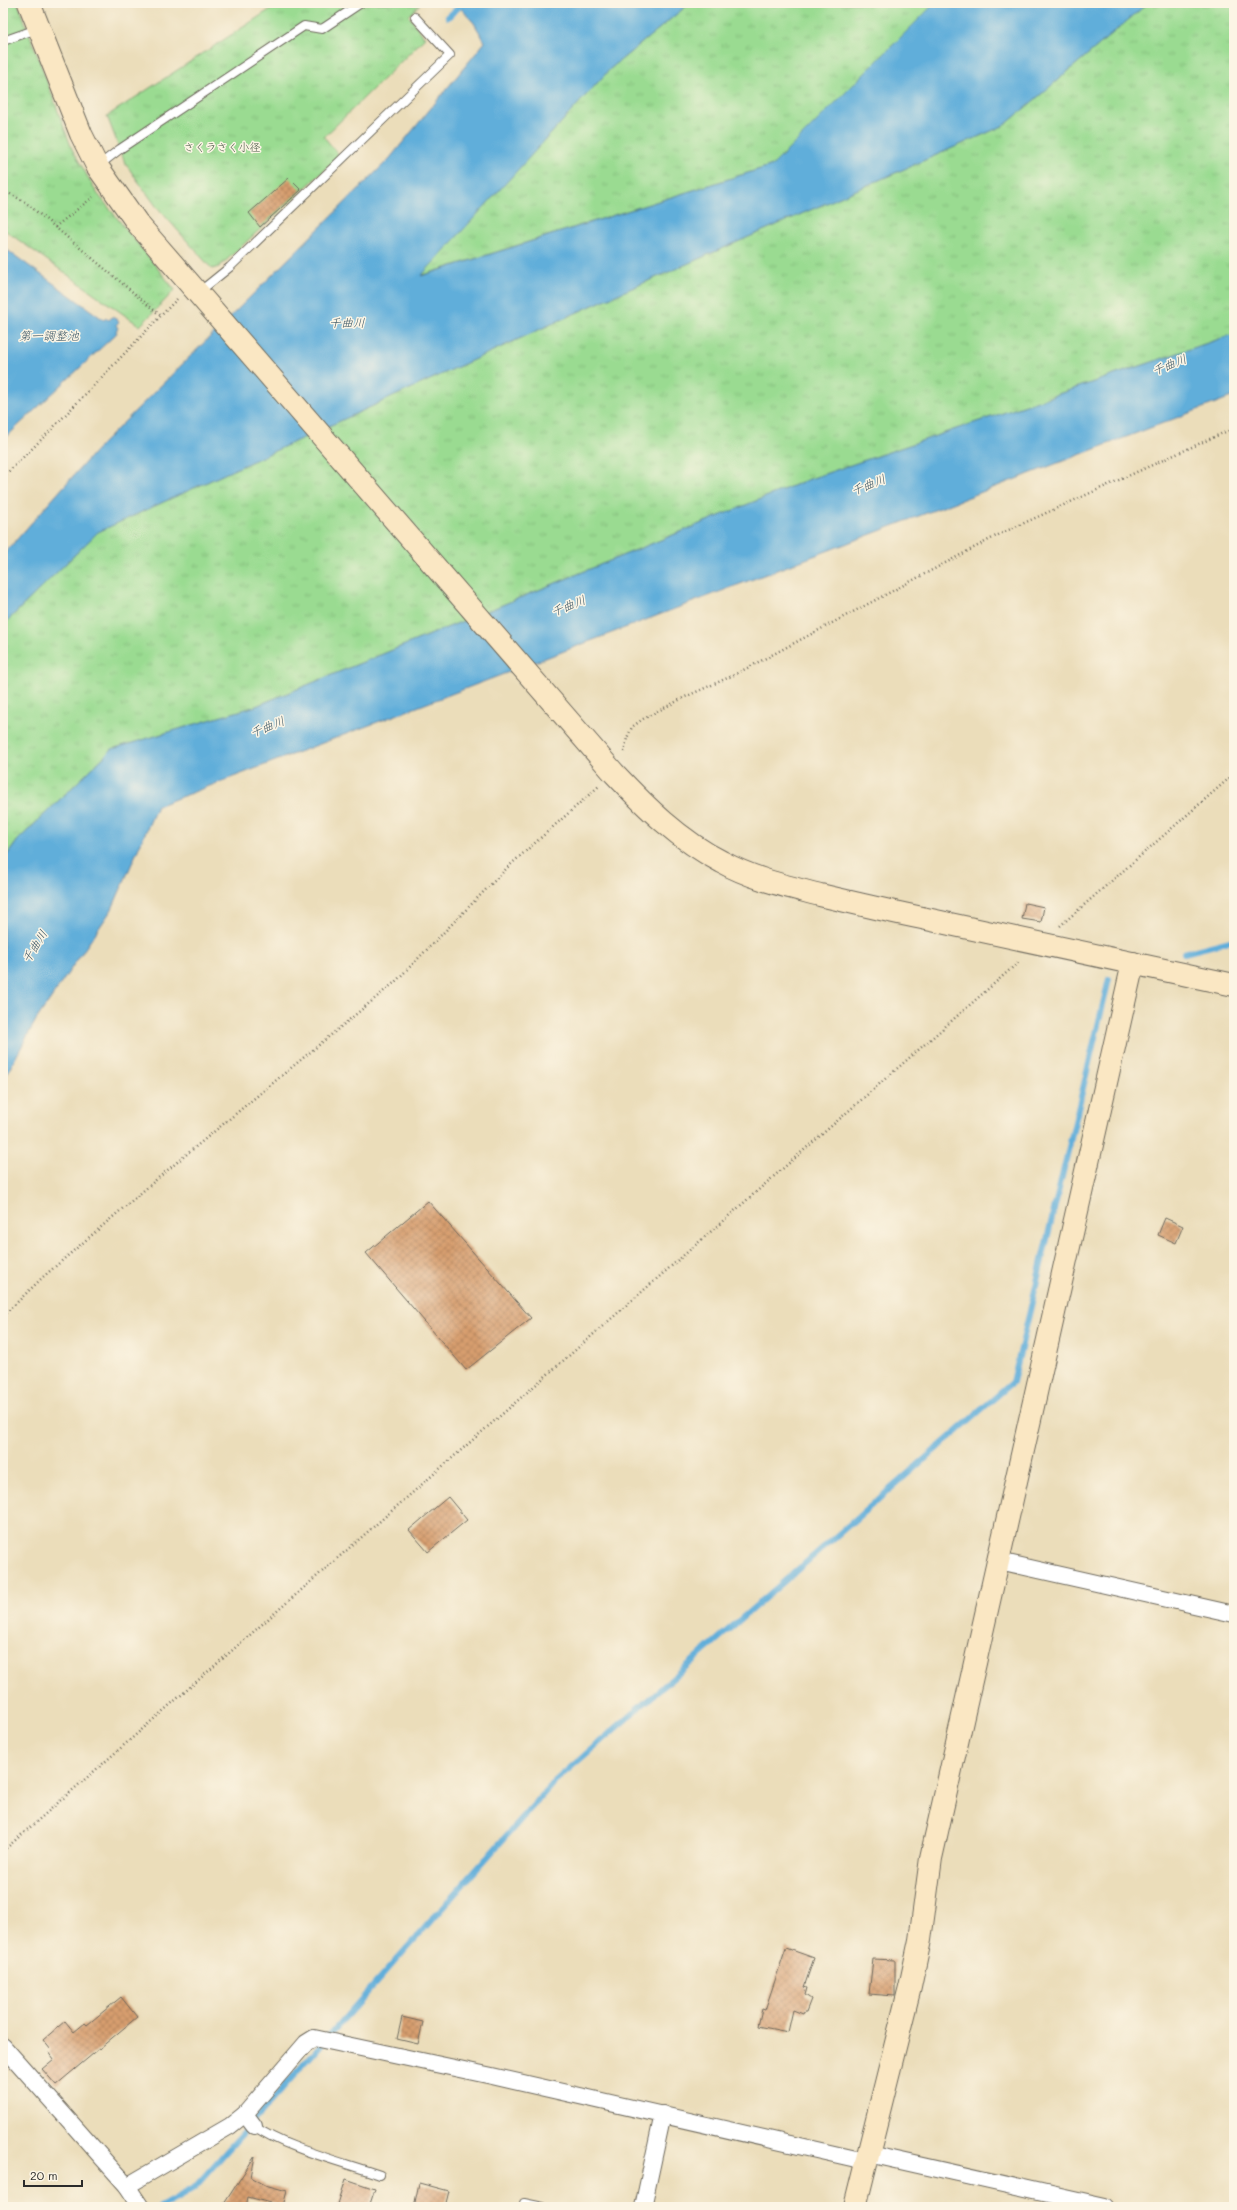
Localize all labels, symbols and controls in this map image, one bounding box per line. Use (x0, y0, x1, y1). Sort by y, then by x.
park label: さくラさく小径 (184, 139, 261, 154)
water label: 千曲川 (329, 314, 365, 330)
water label: 第一調整池 (19, 327, 80, 343)
water label: 千曲川 (1149, 350, 1189, 378)
water label: 千曲川 (848, 470, 888, 498)
water label: 千曲川 (548, 591, 588, 619)
water label: 千曲川 (247, 712, 287, 740)
water label: 千曲川 (18, 926, 50, 966)
scale bar (24, 2162, 82, 2188)
text: 20 m (30, 2167, 58, 2183)

